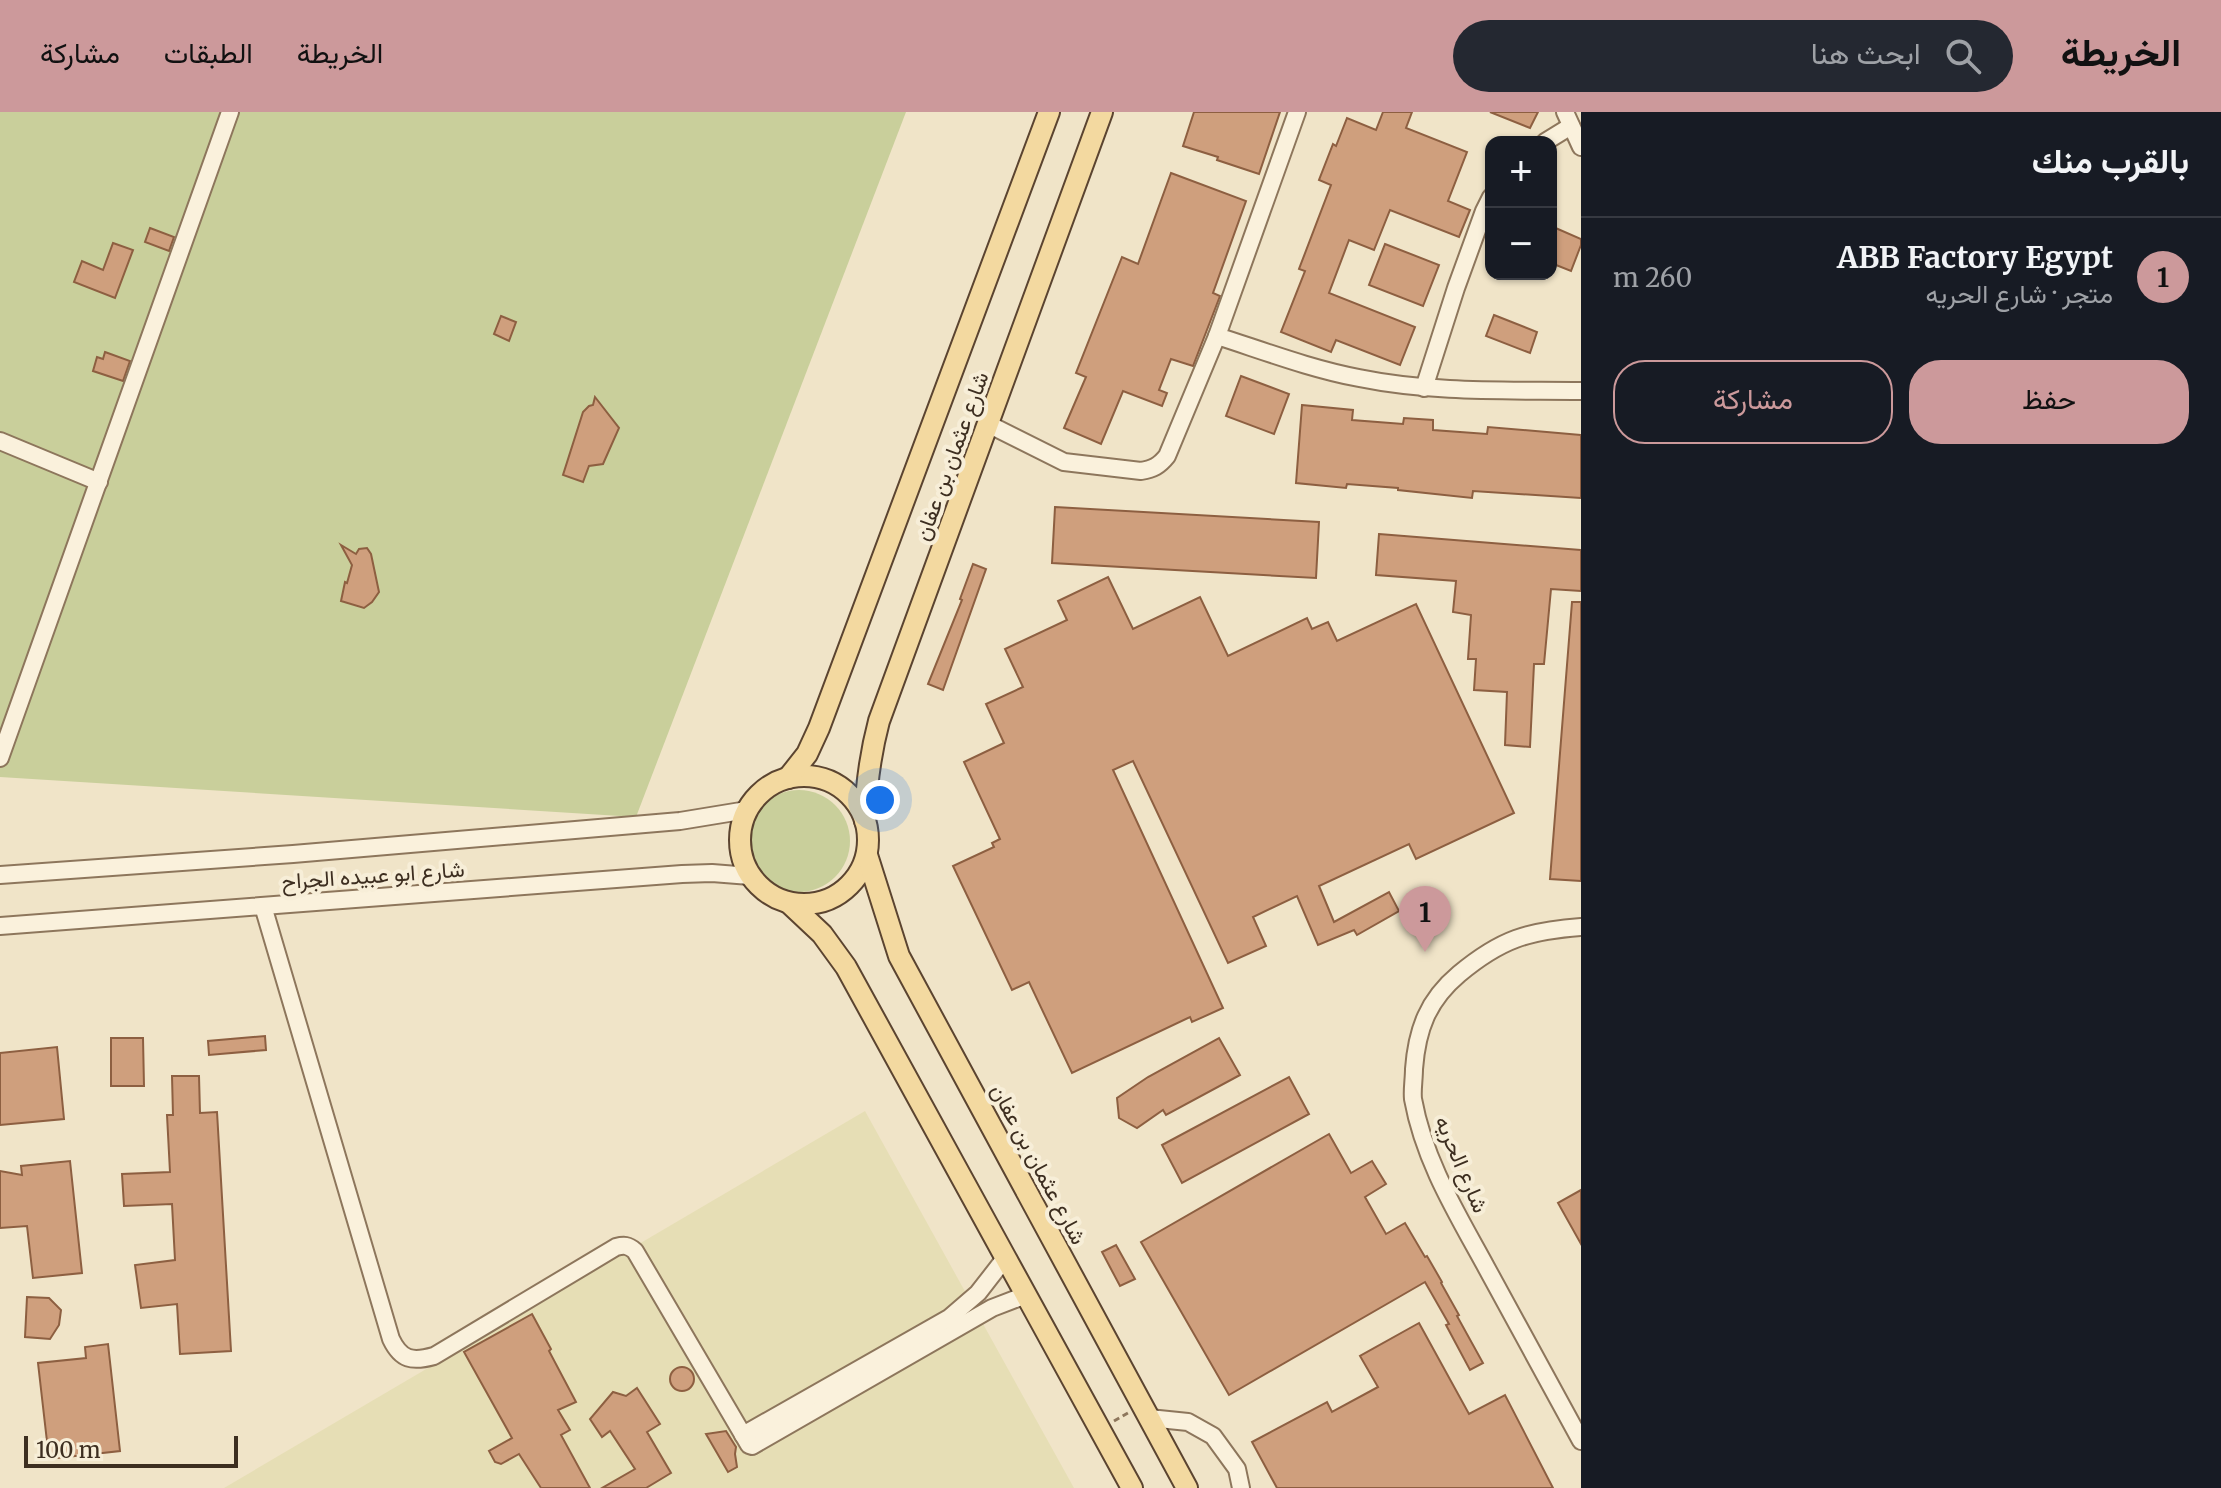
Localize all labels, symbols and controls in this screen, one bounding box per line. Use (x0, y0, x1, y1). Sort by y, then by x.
search box (1453, 20, 2013, 92)
text: الخريطة (2061, 29, 2181, 76)
text: ابحث هنا (1811, 34, 1921, 72)
icon: search (1941, 34, 1985, 78)
text: مشاركة (40, 35, 120, 71)
text: الطبقات (164, 35, 253, 71)
text: الخريطة (297, 35, 383, 71)
map controls (1485, 136, 1557, 280)
button: + (1485, 136, 1557, 208)
text: بالقرب منك (2032, 140, 2189, 182)
button: − (1485, 208, 1557, 280)
text: ABB Factory Egypt (1837, 238, 2113, 276)
text: 260 m (1613, 261, 1692, 294)
text: 1 (2157, 261, 2169, 294)
text: متجر · شارع الحريه (1925, 277, 2113, 310)
button: مشاركة (1613, 360, 1893, 444)
button: حفظ (1909, 360, 2189, 444)
street label: شارع عثمان بن عفان (907, 368, 996, 545)
your location (860, 780, 900, 820)
street label: شارع ابو عبيده الجراح (280, 855, 466, 896)
pin: 1 (1399, 886, 1451, 952)
street label: شارع عثمان بن عفان (984, 1079, 1093, 1250)
street label: شارع الحريه (1428, 1111, 1495, 1217)
scale bar (24, 1432, 238, 1468)
text: 100 m (36, 1436, 101, 1464)

